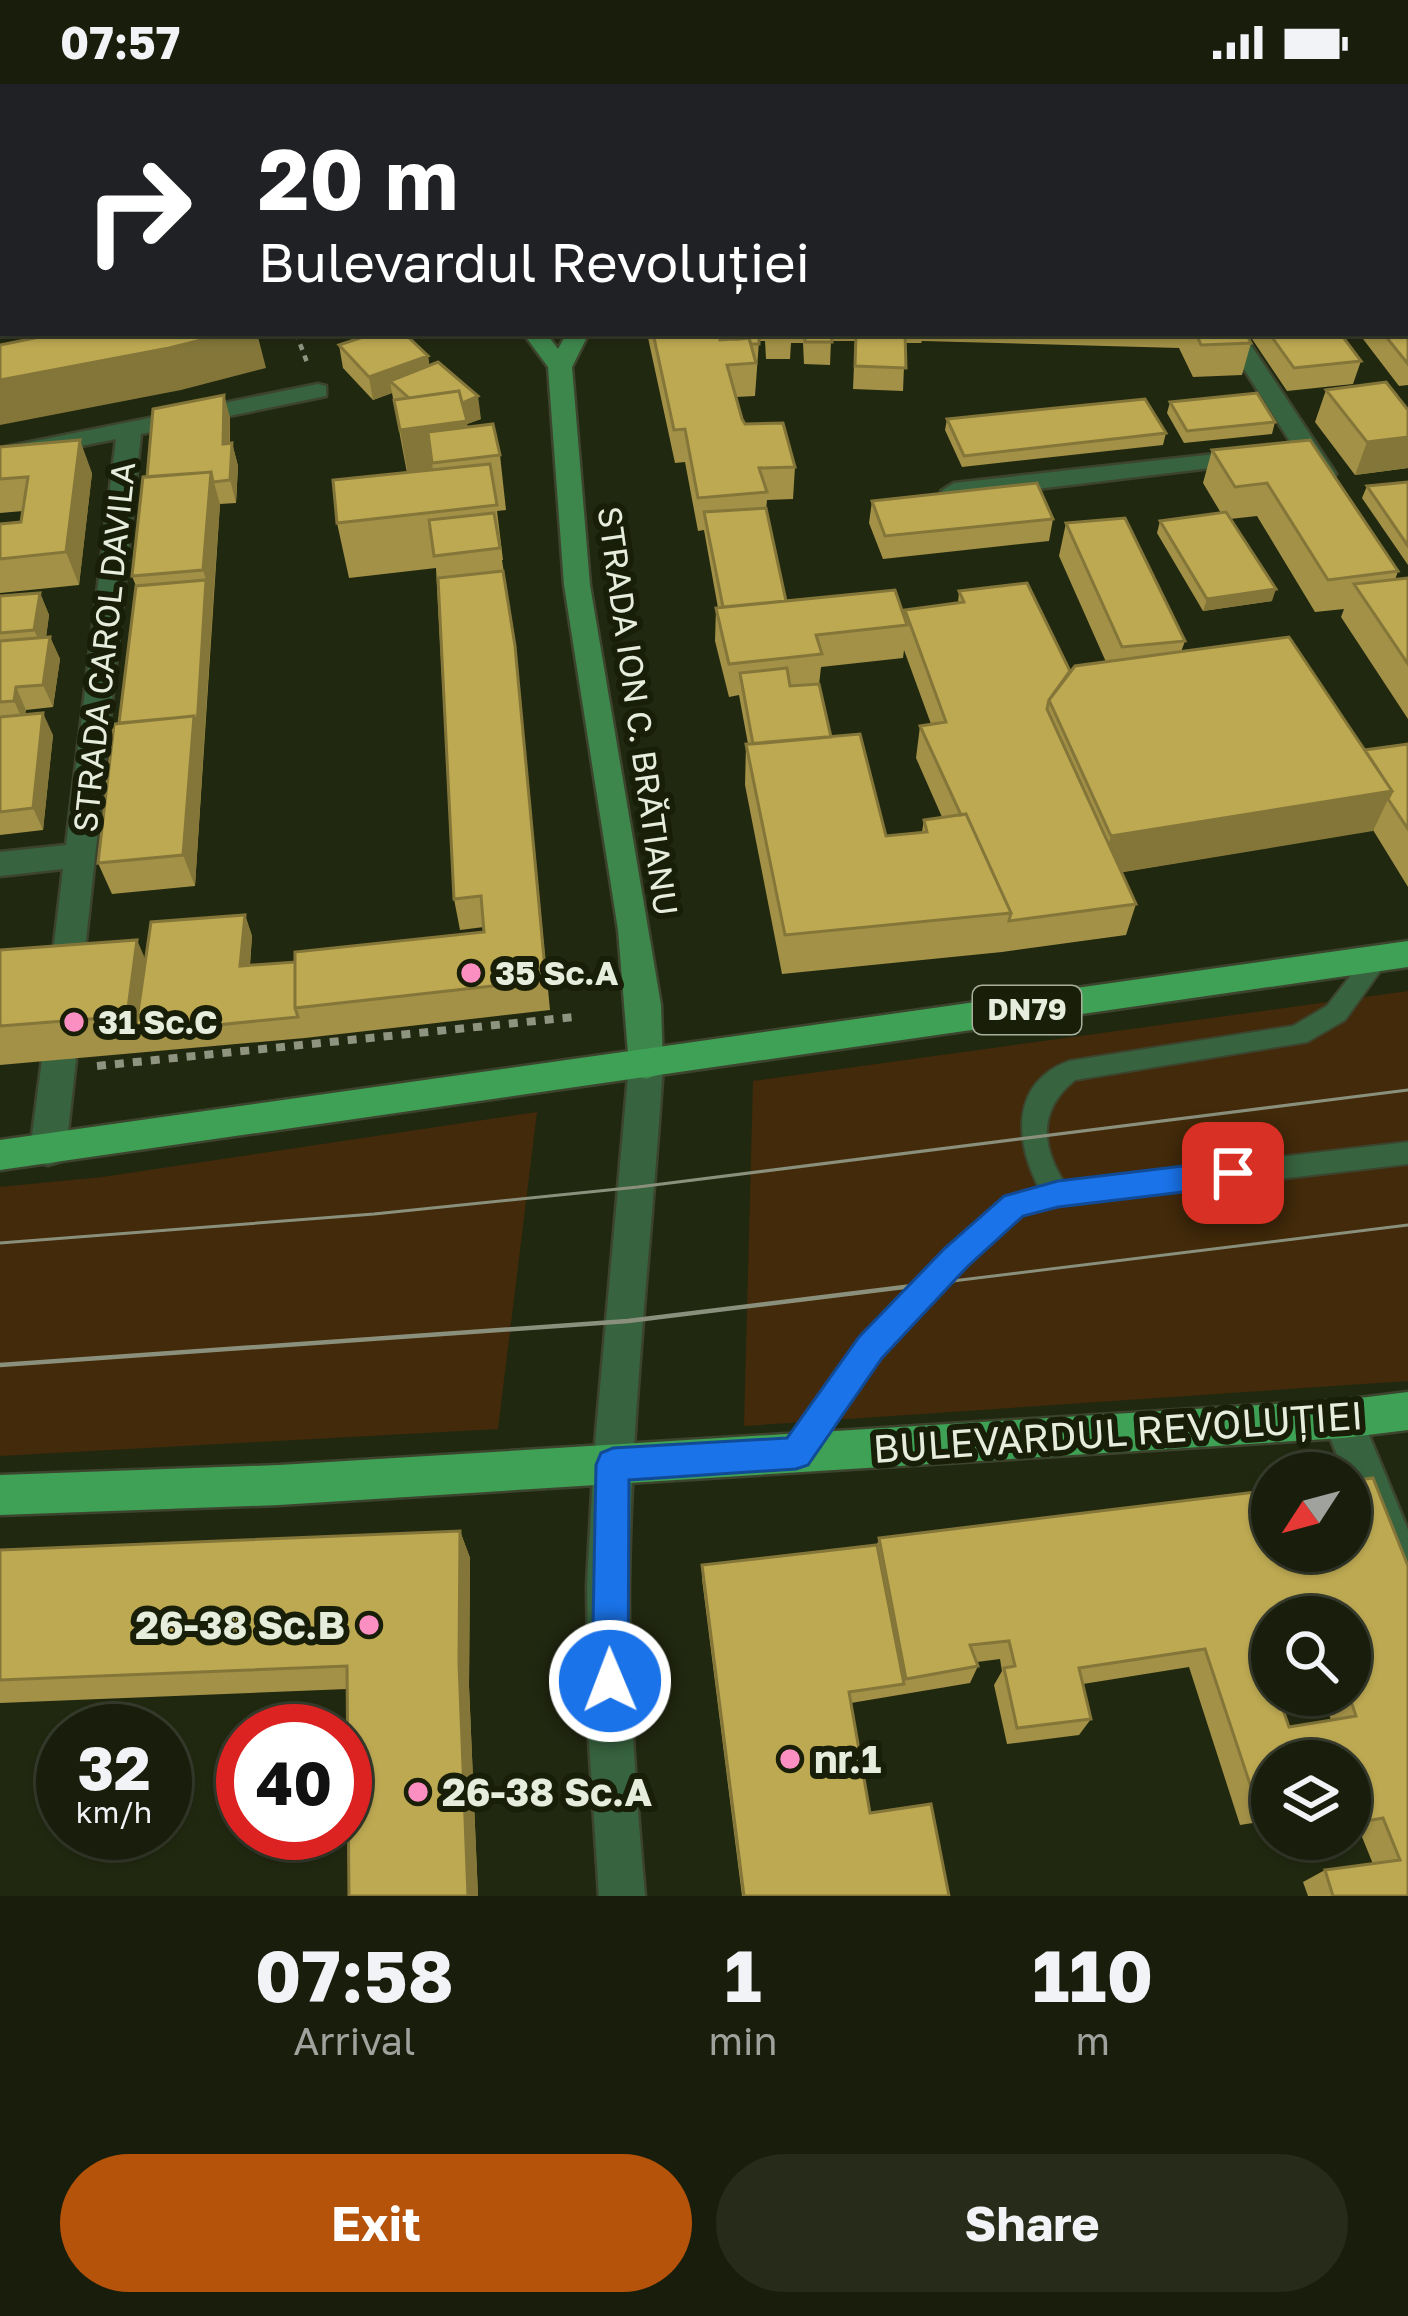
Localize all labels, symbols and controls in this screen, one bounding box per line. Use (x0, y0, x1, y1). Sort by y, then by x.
text: 07:57 (60, 15, 180, 69)
text: 20 m (258, 128, 458, 228)
icon: right (60, 132, 216, 288)
text: Bulevardul Revoluției (258, 229, 810, 294)
street label: STRADA CAROL DAVILA (65, 460, 142, 834)
street label: STRADA ION C. BRĂTIANU (590, 504, 687, 918)
place label: 35 Sc.A (495, 953, 619, 992)
marker: 35 Sc.A (458, 960, 484, 986)
road number: DN79 (973, 986, 1081, 1034)
place label: 31 Sc.C (98, 1002, 217, 1041)
marker: 31 Sc.C (61, 1009, 87, 1035)
pin (1182, 1122, 1284, 1224)
icon: arrive (1200, 1140, 1266, 1206)
street label: BULEVARDUL REVOLUȚIEI (871, 1391, 1364, 1472)
north arrow (1251, 1452, 1371, 1572)
map controls (1251, 1452, 1371, 1860)
button: search (1251, 1596, 1371, 1716)
place label: 26-38 Sc.B (135, 1601, 345, 1648)
marker: 26-38 Sc.B (356, 1612, 382, 1638)
position arrow (547, 1618, 673, 1744)
speed limit sign: 40 (216, 1704, 372, 1860)
text: 32 (77, 1731, 151, 1803)
place label: nr.1 (814, 1735, 881, 1782)
button: layers (1251, 1740, 1371, 1860)
marker: nr.1 (777, 1746, 803, 1772)
place label: 26-38 Sc.A (442, 1768, 653, 1815)
marker: 26-38 Sc.A (405, 1779, 431, 1805)
text: km/h (76, 1794, 152, 1830)
text: 07:58 (255, 1931, 454, 2018)
text: 1 (724, 1931, 762, 2018)
text: 110 (1032, 1931, 1153, 2018)
text: Arrival (293, 2017, 415, 2064)
text: min (709, 2017, 778, 2064)
text: m (1075, 2017, 1110, 2064)
button: Exit (60, 2154, 692, 2292)
button: Share (716, 2154, 1348, 2292)

